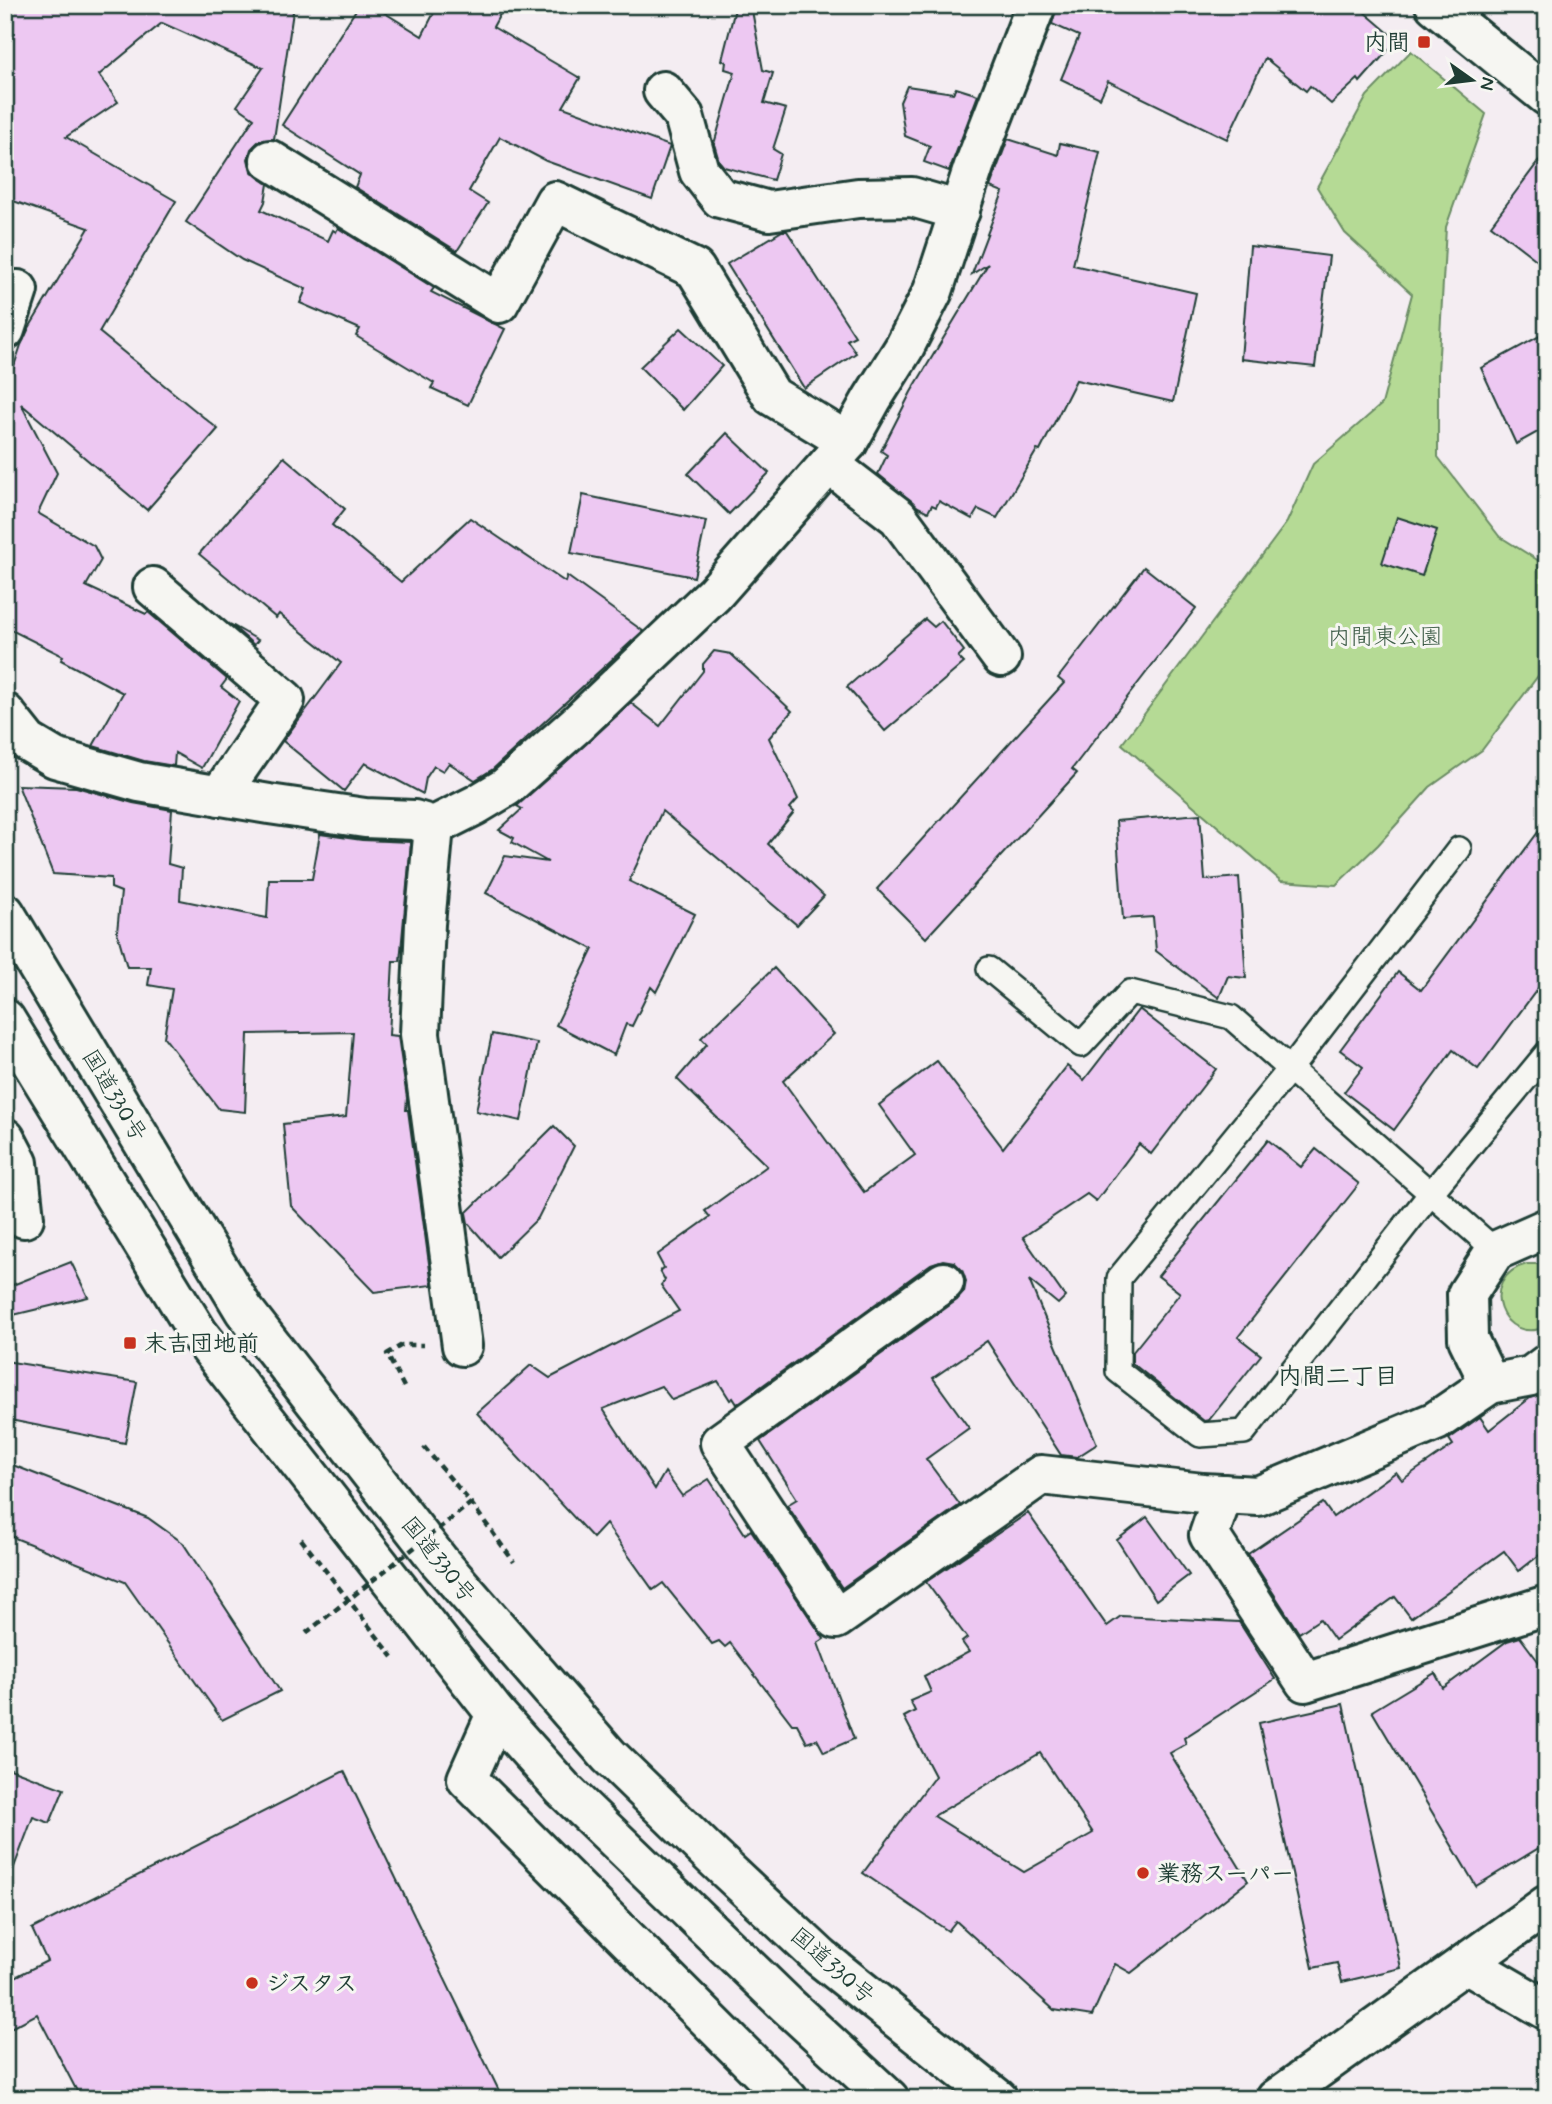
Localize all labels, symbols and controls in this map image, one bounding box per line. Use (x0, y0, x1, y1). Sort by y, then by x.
place label: 内間 (1364, 29, 1410, 59)
marker: 内間 (1416, 34, 1432, 50)
north arrow (1436, 46, 1506, 116)
text: N (1473, 75, 1501, 93)
park label: 内間東公園 (1328, 623, 1443, 653)
street label: 国道330号 (74, 1044, 153, 1148)
place label: 末吉団地前 (144, 1330, 259, 1360)
marker: 末吉団地前 (122, 1335, 138, 1351)
district label: 内間二丁目 (1278, 1362, 1398, 1393)
street label: 国道330号 (393, 1511, 481, 1610)
place label: 業務スーパー (1157, 1860, 1294, 1890)
marker: 業務スーパー (1135, 1865, 1151, 1881)
street label: 国道330号 (783, 1921, 880, 2012)
place label: ジスタス (266, 1970, 357, 2000)
marker: ジスタス (244, 1975, 260, 1991)

